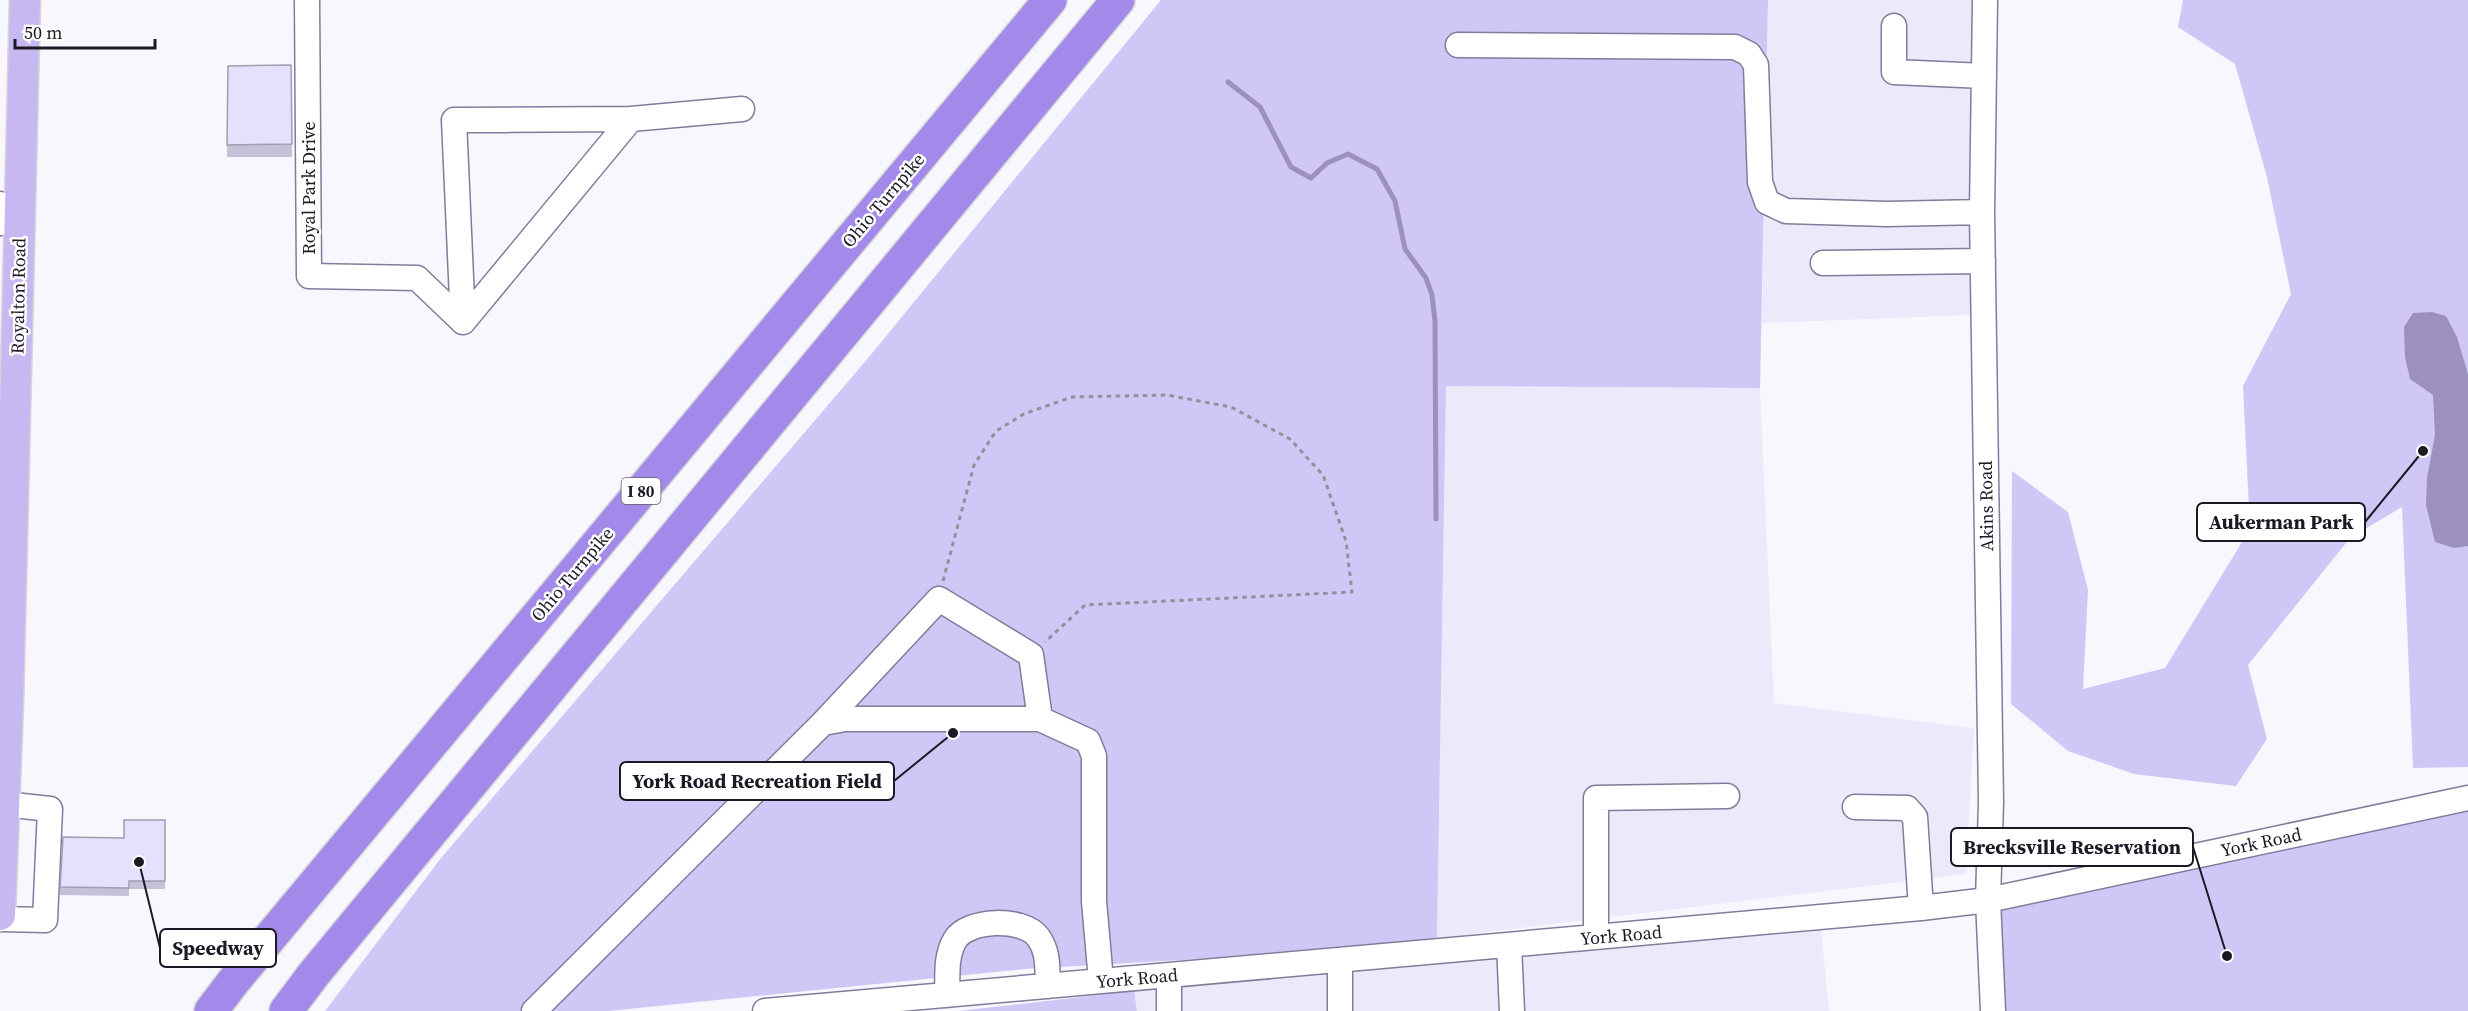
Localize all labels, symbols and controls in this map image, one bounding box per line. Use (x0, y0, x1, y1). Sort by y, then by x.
scale bar (15, 12, 154, 50)
text: 50 m (24, 20, 62, 45)
street label: Royal Park Drive (296, 121, 321, 255)
street label: Ohio Turnpike (836, 147, 930, 253)
street label: Royalton Road (4, 238, 32, 354)
street label: Akins Road (1973, 460, 1999, 552)
road number: I 80 (622, 478, 660, 504)
callout: Aukerman Park (2197, 503, 2365, 541)
text: Aukerman Park (2209, 508, 2353, 536)
street label: Ohio Turnpike (525, 521, 619, 627)
callout: York Road Recreation Field (620, 762, 894, 800)
text: York Road Recreation Field (632, 767, 882, 795)
street label: York Road (2218, 821, 2304, 863)
callout: Brecksville Reservation (1951, 828, 2193, 866)
text: Brecksville Reservation (1963, 833, 2181, 861)
street label: York Road (1579, 919, 1663, 951)
callout: Speedway (160, 929, 276, 967)
text: Speedway (172, 934, 264, 962)
street label: York Road (1095, 962, 1179, 994)

